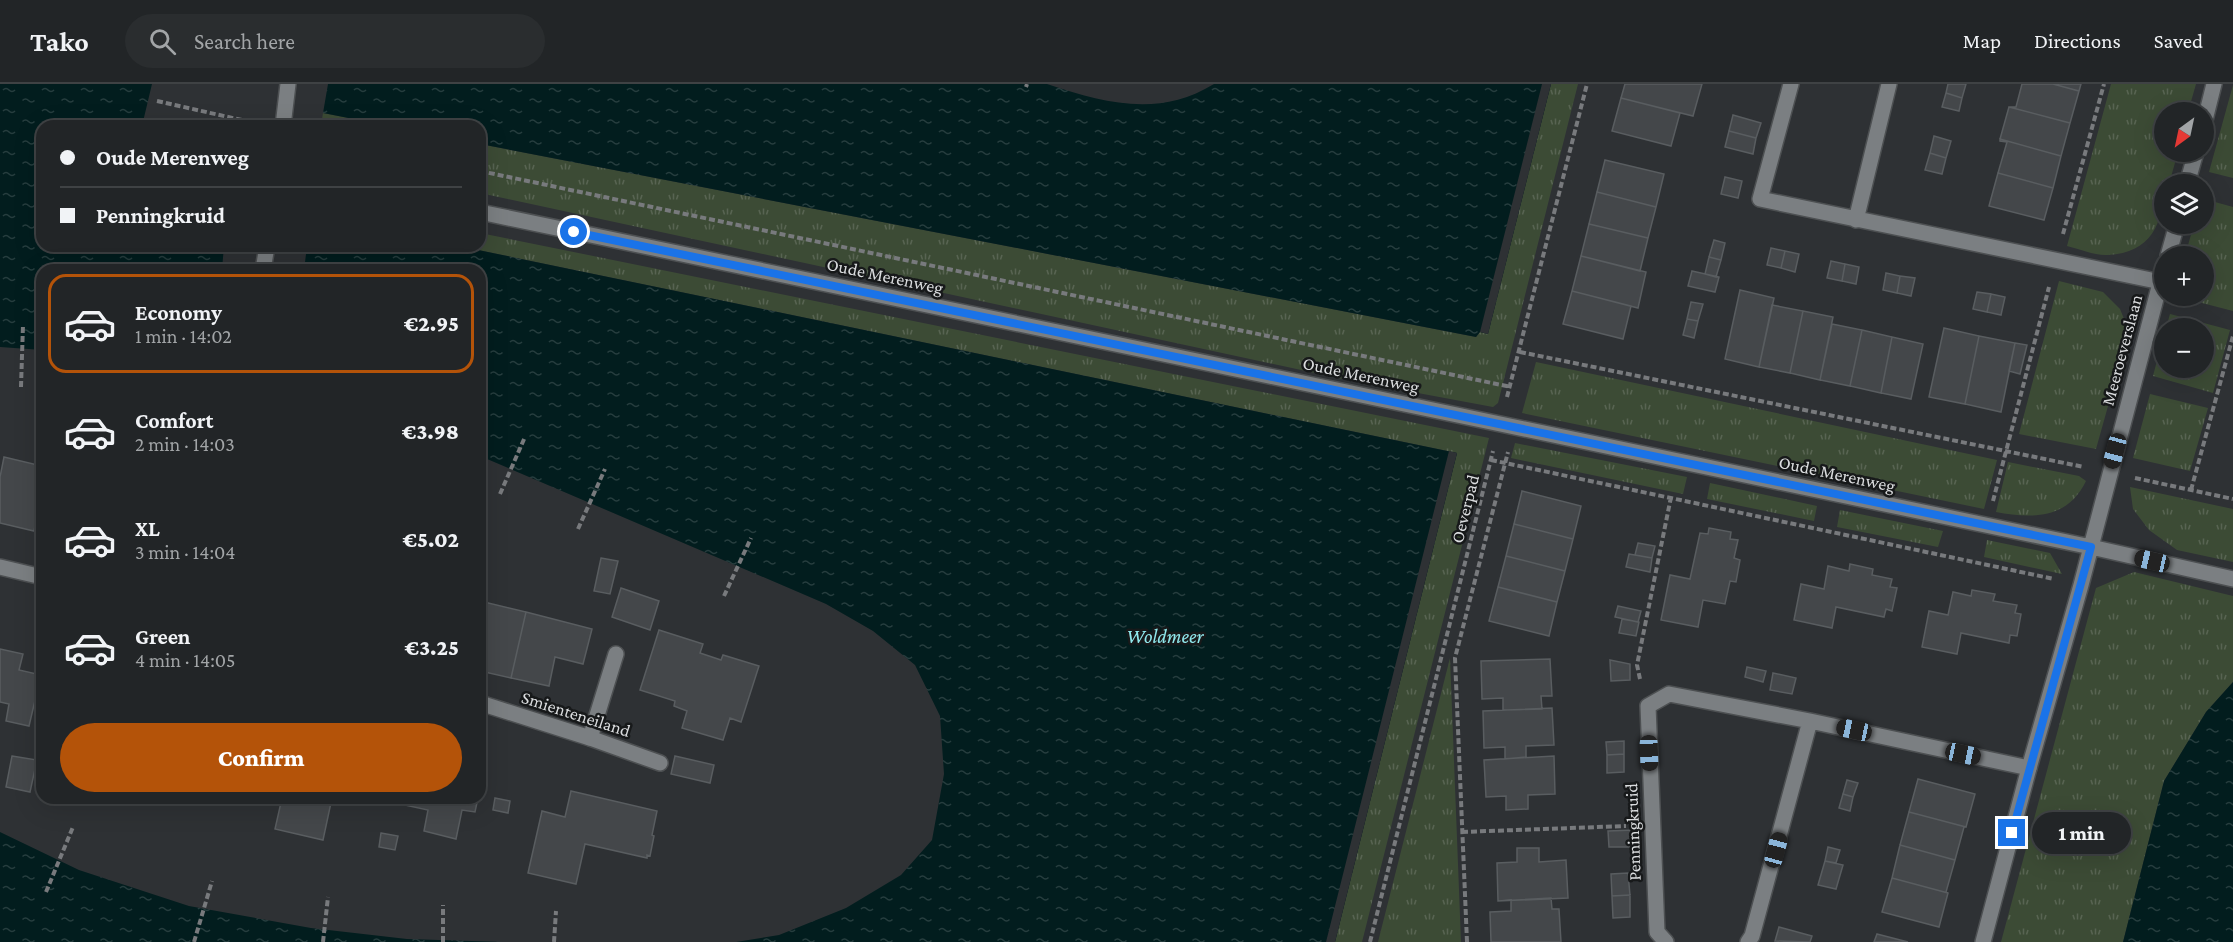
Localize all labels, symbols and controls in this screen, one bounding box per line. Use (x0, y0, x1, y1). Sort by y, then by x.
search box (125, 14, 545, 68)
icon: search (146, 25, 179, 58)
text: Tako (30, 26, 89, 57)
text: Search here (194, 29, 295, 54)
text: Map (1963, 29, 2001, 53)
text: Directions (2034, 29, 2121, 53)
text: Saved (2154, 29, 2203, 53)
north arrow (2154, 102, 2214, 162)
map controls (2154, 102, 2214, 378)
text: Oude Merenweg (96, 145, 249, 170)
button: layers (2154, 174, 2214, 234)
text: Penningkruid (96, 203, 225, 228)
route start (560, 218, 587, 245)
button: + (2154, 246, 2214, 306)
street label: Oude Merenweg (825, 254, 945, 298)
street label: Meeroeverslaan (2098, 292, 2147, 408)
icon: car (63, 297, 117, 351)
text: Economy (135, 300, 222, 325)
text: €2.95 (404, 311, 459, 336)
button: − (2154, 318, 2214, 378)
text: 1 min · 14:02 (135, 325, 232, 347)
street label: Oude Merenweg (1301, 353, 1421, 397)
icon: car (63, 405, 117, 459)
text: Comfort (135, 408, 213, 433)
text: €3.98 (402, 419, 459, 444)
car (2102, 431, 2128, 471)
text: 2 min · 14:03 (135, 433, 235, 455)
street label: Oude Merenweg (1777, 452, 1897, 496)
street label: Oeverpad (1447, 472, 1483, 545)
icon: car (63, 513, 117, 567)
text: XL (135, 516, 160, 541)
text: €5.02 (403, 527, 459, 552)
text: 3 min · 14:04 (135, 541, 236, 563)
car (2132, 548, 2172, 574)
icon: car (63, 621, 117, 675)
text: Green (135, 624, 191, 649)
water label: Woldmeer (1126, 625, 1205, 647)
text: €3.25 (405, 635, 459, 660)
text: 4 min · 14:05 (135, 649, 236, 671)
street label: Smienteneiland (519, 687, 634, 741)
car (1835, 717, 1873, 743)
button: Confirm (60, 723, 462, 792)
car (1639, 735, 1659, 771)
car (1944, 741, 1982, 767)
street label: Penningkruid (1621, 782, 1645, 881)
callout: 1 min (2033, 812, 2132, 854)
route end (1998, 819, 2025, 846)
text: 1 min (2058, 822, 2105, 844)
car (1763, 830, 1789, 870)

